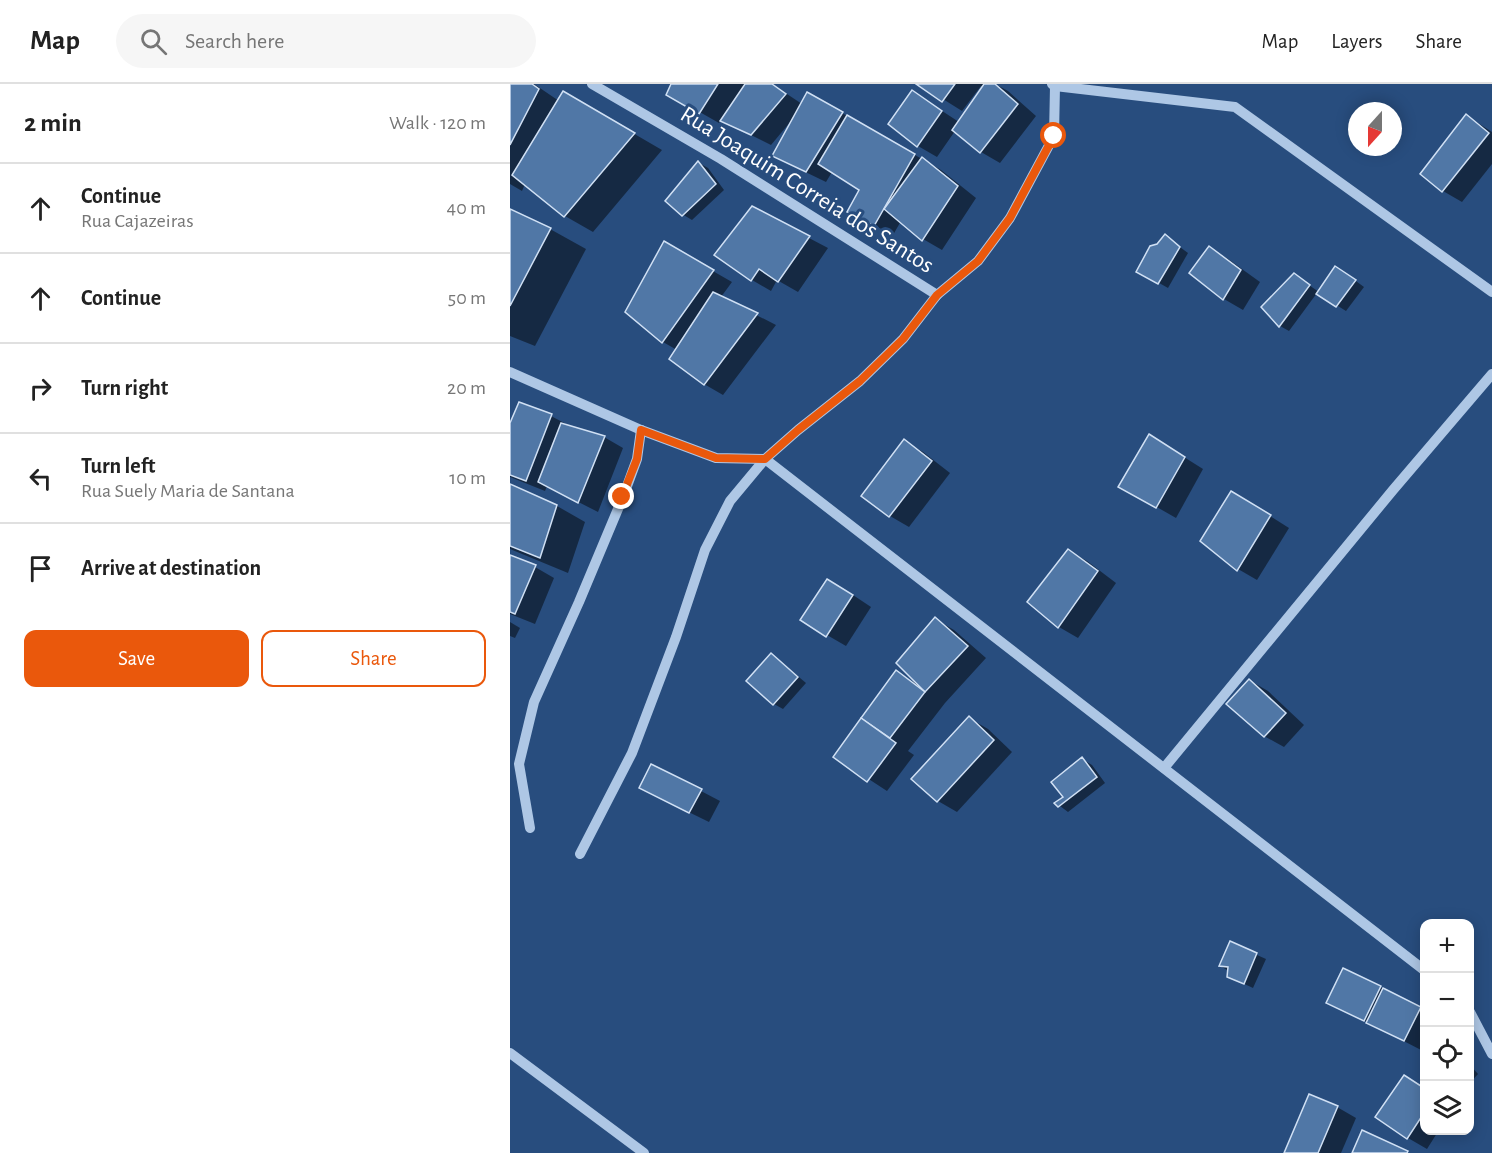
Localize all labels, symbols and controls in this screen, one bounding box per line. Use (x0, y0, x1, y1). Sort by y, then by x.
search box (116, 14, 536, 68)
icon: search (137, 25, 170, 58)
text: Map (30, 27, 80, 55)
text: Search here (185, 30, 284, 52)
text: Map (1262, 31, 1298, 52)
text: Layers (1331, 31, 1382, 52)
text: Share (1415, 31, 1462, 52)
street label: Rua Joaquim Correia dos Santos (676, 102, 938, 278)
north arrow (1348, 102, 1402, 156)
text: 2 min (24, 110, 82, 136)
text: Walk · 120 m (389, 113, 486, 133)
route start (1040, 122, 1066, 148)
text: Continue (81, 185, 161, 207)
icon: ahead (24, 192, 57, 225)
text: 40 m (447, 198, 486, 218)
text: Rua Cajazeiras (81, 211, 194, 231)
icon: ahead (24, 282, 57, 315)
text: Continue (81, 287, 161, 309)
text: 50 m (448, 288, 486, 308)
icon: right (24, 372, 57, 405)
text: Turn right (81, 377, 168, 399)
text: 20 m (447, 378, 486, 398)
text: Turn left (81, 455, 155, 477)
icon: left (24, 462, 57, 495)
text: 10 m (449, 468, 486, 488)
text: Rua Suely Maria de Santana (81, 481, 295, 501)
route end (608, 483, 634, 509)
icon: arrive (24, 552, 57, 585)
text: Arrive at destination (81, 557, 261, 579)
button: Save (24, 630, 249, 687)
button: Share (261, 630, 486, 687)
map controls (1420, 919, 1474, 1135)
button: + (1420, 919, 1474, 973)
button: − (1420, 973, 1474, 1027)
button: locate (1420, 1027, 1474, 1081)
button: layers (1420, 1081, 1474, 1135)

